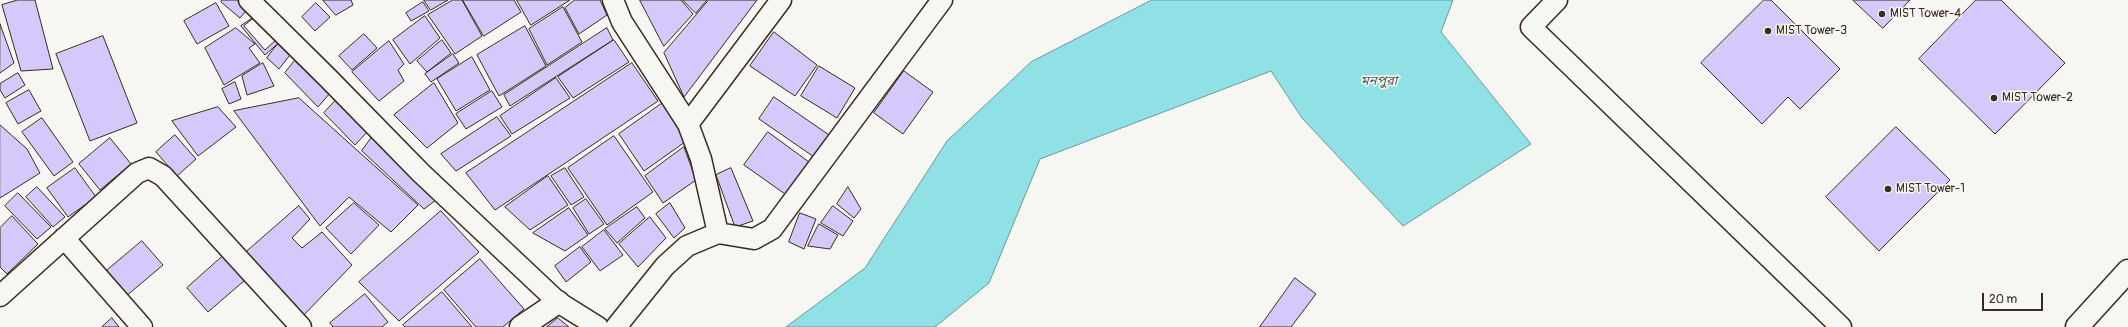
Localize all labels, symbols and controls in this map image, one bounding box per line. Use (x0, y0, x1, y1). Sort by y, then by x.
place label: MIST Tower-4 (1890, 7, 1961, 21)
marker: MIST Tower-4 (1877, 9, 1887, 19)
place label: MIST Tower-3 (1776, 24, 1847, 38)
marker: MIST Tower-3 (1763, 26, 1773, 36)
water label: মনপুরা (1361, 74, 1397, 90)
place label: MIST Tower-2 (2002, 91, 2073, 105)
marker: MIST Tower-2 (1989, 93, 1999, 103)
place label: MIST Tower-1 (1896, 182, 1965, 196)
marker: MIST Tower-1 (1883, 184, 1893, 194)
scale bar (1984, 285, 2045, 311)
text: 20 m (1989, 292, 2017, 307)

